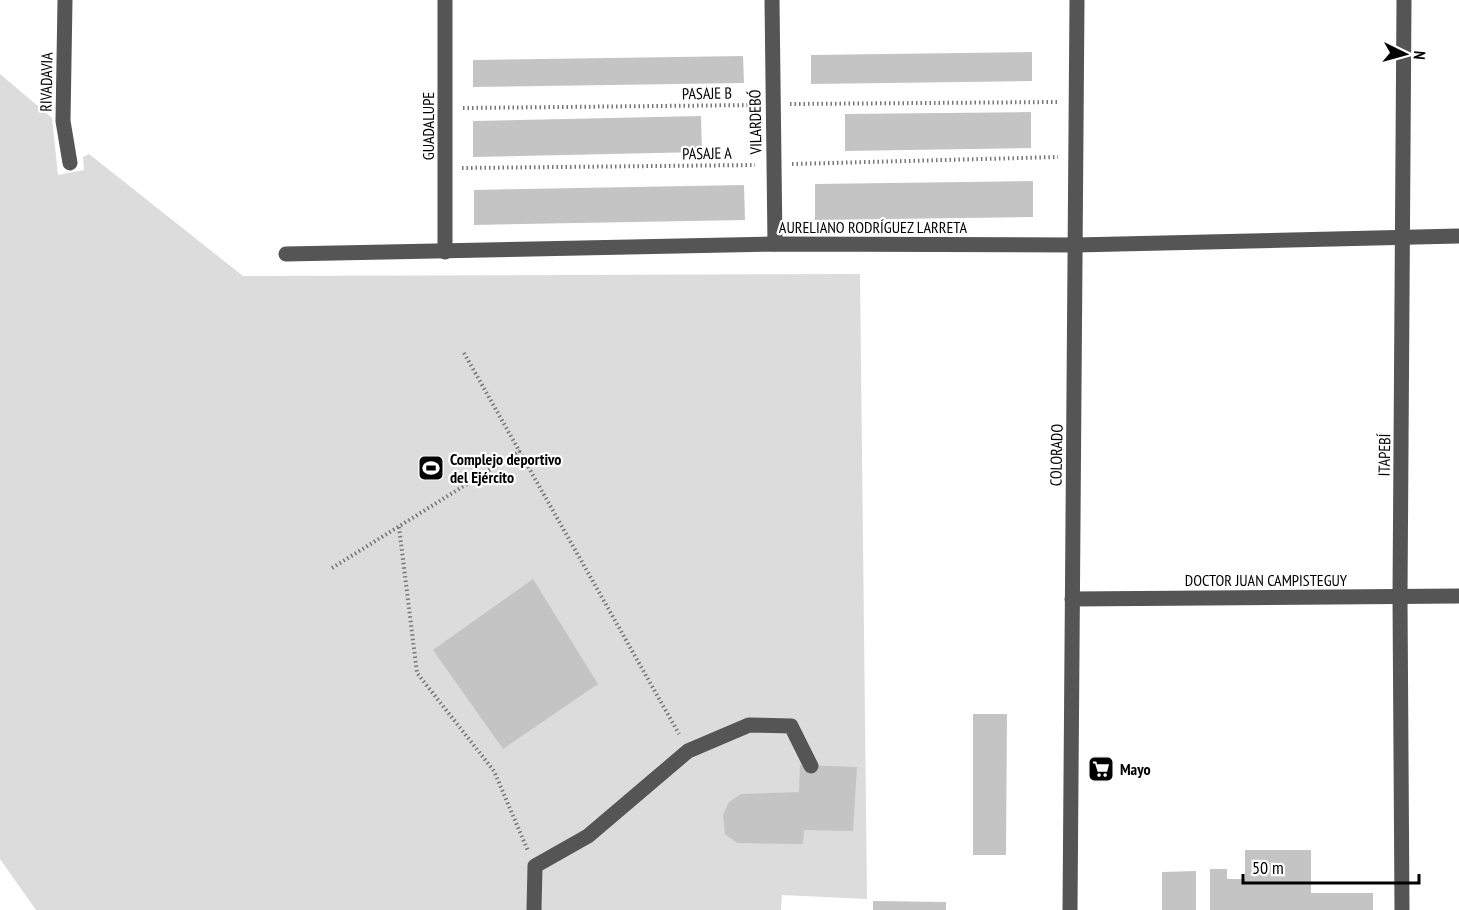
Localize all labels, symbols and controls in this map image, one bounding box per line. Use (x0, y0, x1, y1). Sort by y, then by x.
north arrow (1375, 24, 1435, 84)
text: N (1410, 50, 1430, 60)
street label: RIVADAVIA (35, 52, 57, 112)
street label: PASAJE B (682, 83, 732, 103)
street label: VILARDEBÓ (744, 89, 766, 156)
street label: GUADALUPE (418, 92, 438, 160)
street label: PASAJE A (682, 143, 732, 163)
street label: AURELIANO RODRÍGUEZ LARRETA (779, 217, 968, 237)
street label: COLORADO (1045, 423, 1067, 486)
street label: ITAPEBÍ (1374, 433, 1394, 477)
place label: Complejo deportivo del Ejército (450, 449, 561, 487)
sports icon: Complejo deportivo del Ejército (416, 453, 446, 483)
street label: DOCTOR JUAN CAMPISTEGUY (1185, 570, 1348, 590)
supermarket icon: Mayo (1086, 754, 1116, 784)
place label: Mayo (1120, 759, 1151, 779)
scale bar (1243, 847, 1418, 885)
text: 50 m (1252, 856, 1284, 879)

